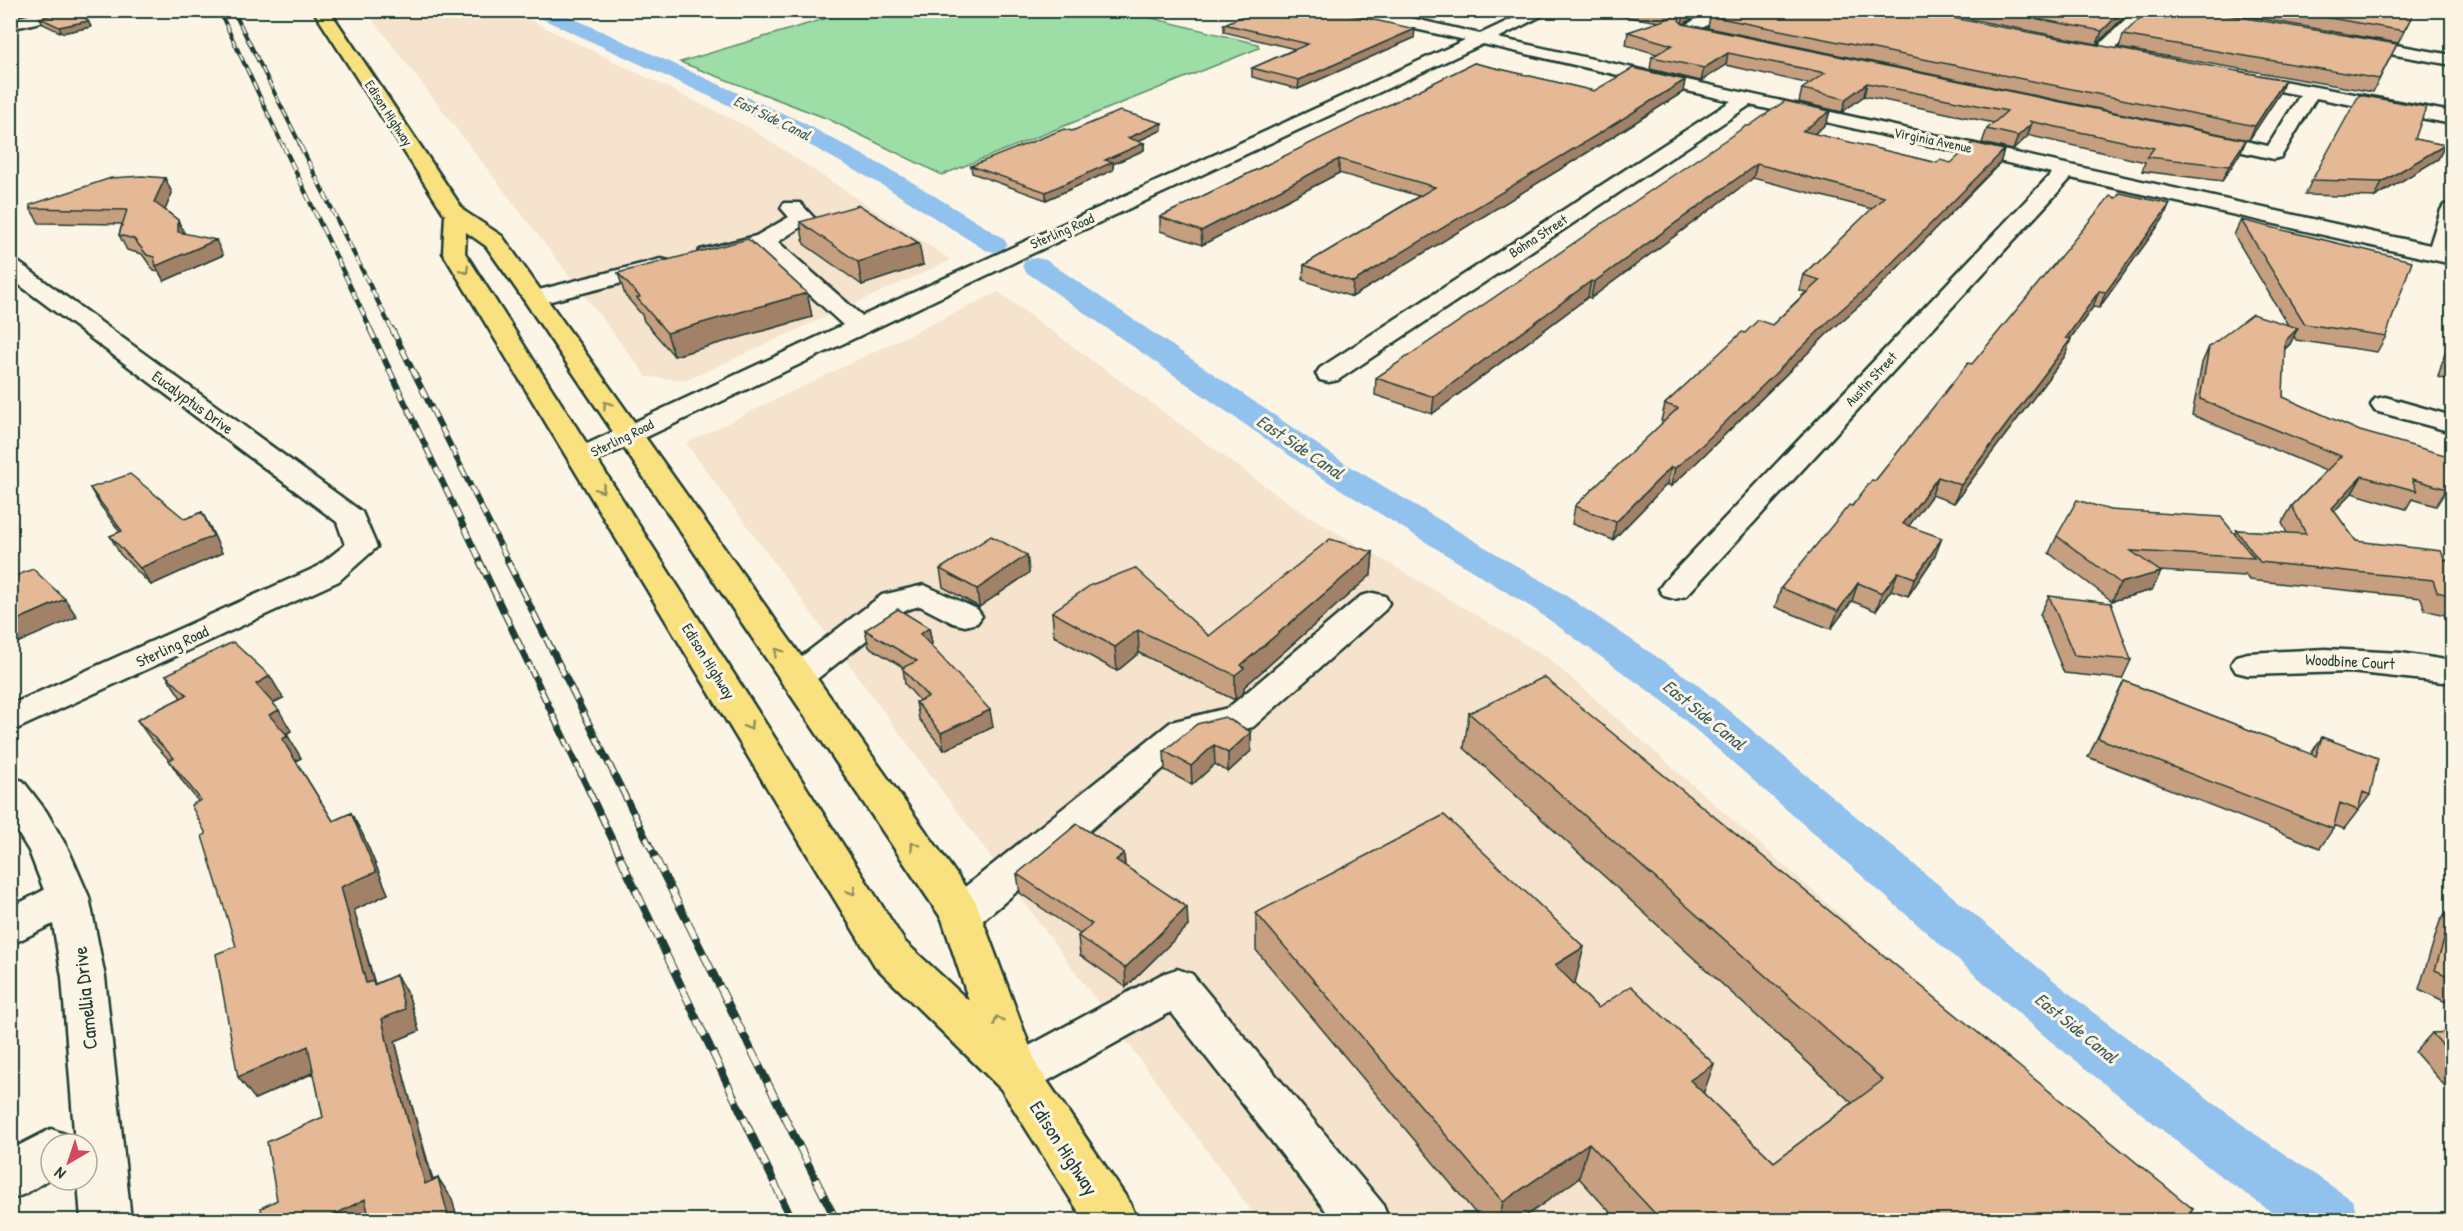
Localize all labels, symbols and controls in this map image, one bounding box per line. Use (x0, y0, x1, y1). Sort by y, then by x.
street label: Edison Highway (360, 76, 418, 150)
water label: East Side Canal (730, 90, 815, 146)
street label: Virginia Avenue (1892, 122, 1974, 158)
street label: Sterling Road (1027, 208, 1098, 254)
street label: Bohna Street (1505, 209, 1571, 262)
one-way arrow (457, 264, 469, 274)
street label: Austin Street (1841, 347, 1901, 410)
street label: Eucalyptus Drive (148, 365, 239, 439)
one-way arrow (603, 401, 614, 412)
water label: East Side Canal (1252, 408, 1350, 486)
street label: Sterling Road (587, 414, 657, 462)
one-way arrow (594, 483, 606, 493)
street label: Edison Highway (677, 619, 741, 703)
street label: Sterling Road (132, 620, 212, 672)
one-way arrow (774, 647, 785, 658)
street label: Woodbine Court (2305, 648, 2396, 674)
water label: East Side Canal (1658, 673, 1752, 756)
one-way arrow (741, 720, 753, 730)
one-way arrow (910, 842, 921, 853)
one-way arrow (844, 885, 856, 895)
street label: Camellia Drive (66, 945, 103, 1051)
water label: East Side Canal (2030, 986, 2124, 1069)
one-way arrow (992, 1015, 1005, 1026)
street label: Edison Highway (1024, 1095, 1105, 1200)
north arrow (39, 1132, 99, 1192)
text: N (49, 1162, 70, 1185)

